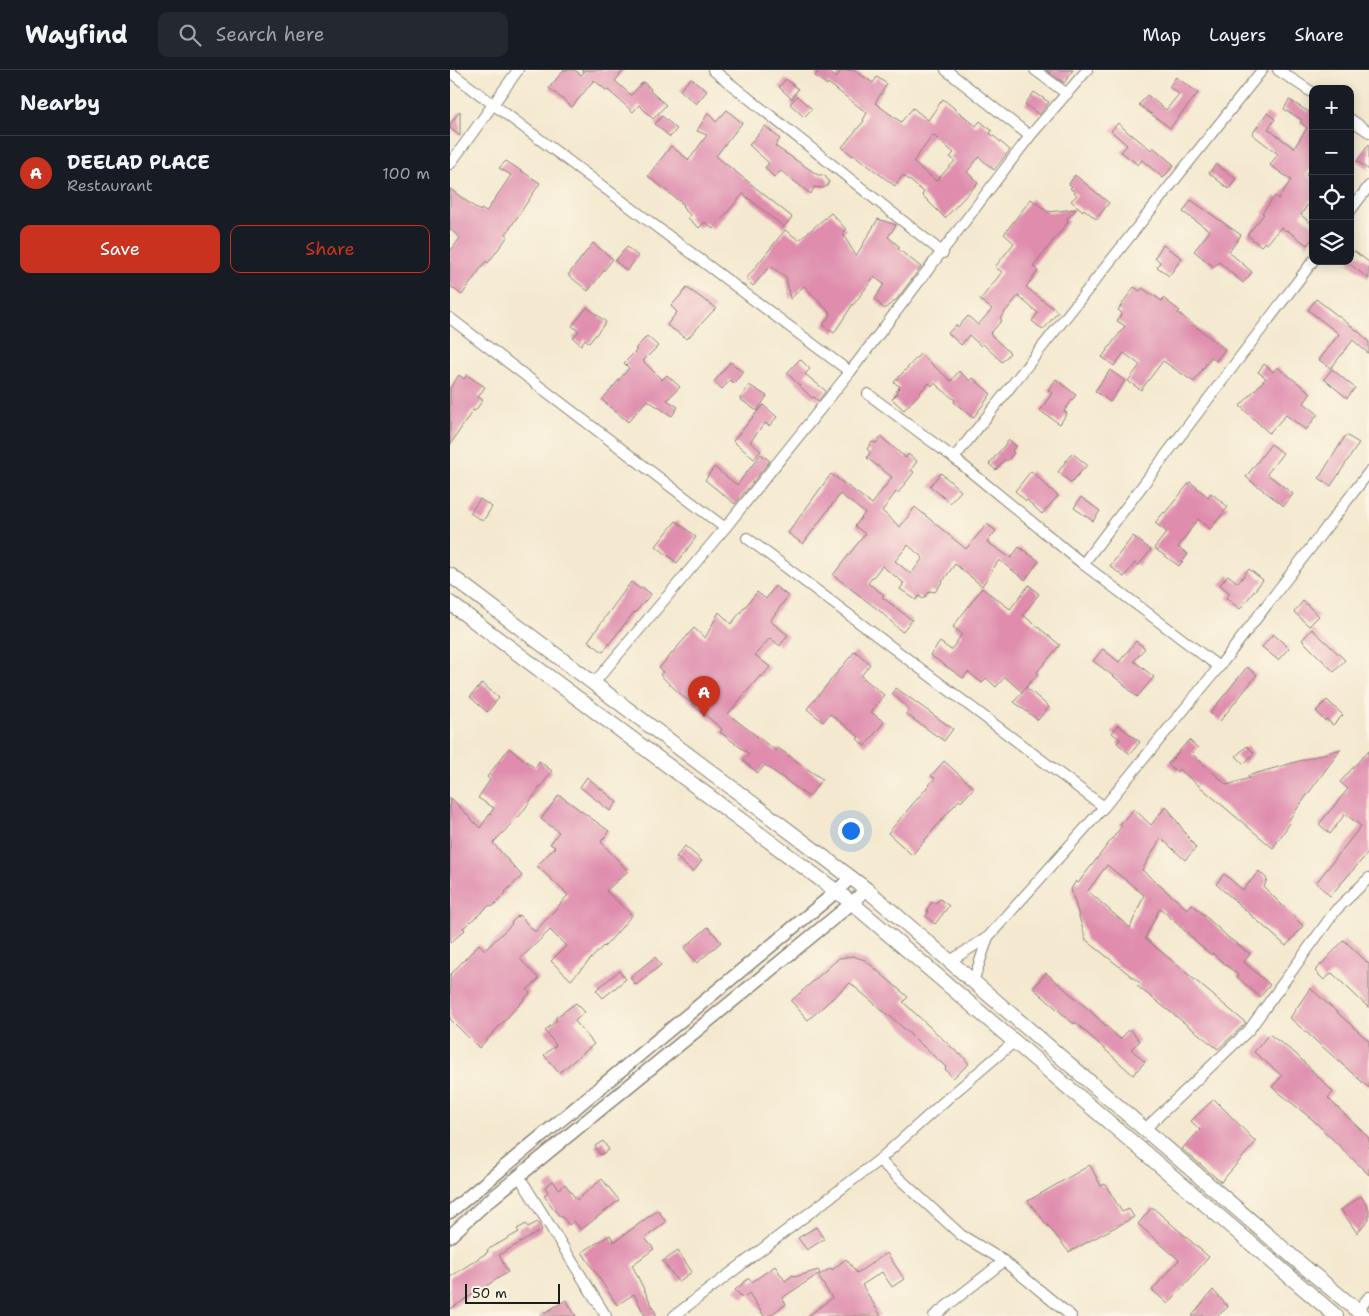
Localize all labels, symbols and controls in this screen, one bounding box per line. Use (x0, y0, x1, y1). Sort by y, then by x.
search box (158, 12, 508, 57)
text: Wayfind (25, 19, 128, 51)
icon: search (176, 21, 204, 49)
text: Search here (216, 22, 324, 47)
text: Map (1143, 23, 1181, 47)
text: Layers (1209, 23, 1266, 47)
text: Share (1294, 23, 1344, 47)
map controls (1309, 85, 1354, 265)
button: + (1309, 85, 1354, 130)
text: Nearby (20, 89, 100, 117)
button: − (1309, 130, 1354, 175)
text: DEELAD PLACE (67, 150, 210, 175)
text: A (30, 163, 42, 184)
text: 100 m (382, 163, 430, 184)
text: Restaurant (67, 175, 153, 196)
button: locate (1309, 175, 1354, 220)
button: layers (1309, 220, 1354, 265)
button: Save (20, 225, 220, 273)
button: Share (230, 225, 430, 273)
pin: A (688, 676, 720, 717)
your location (838, 818, 864, 844)
scale bar (465, 1281, 560, 1304)
text: 50 m (472, 1284, 507, 1302)

